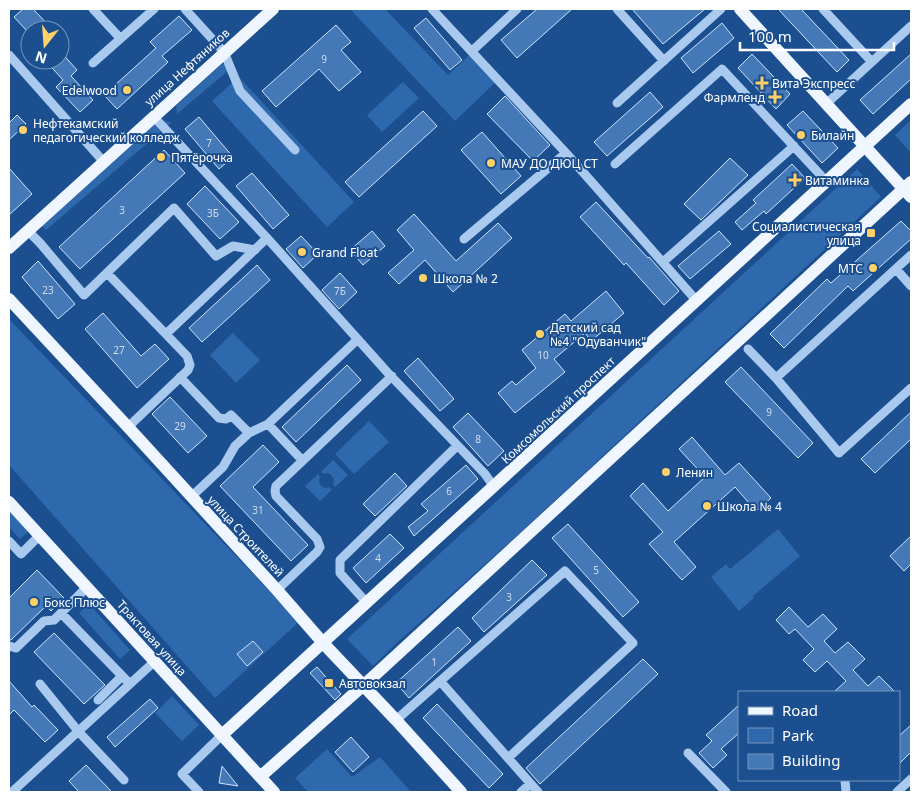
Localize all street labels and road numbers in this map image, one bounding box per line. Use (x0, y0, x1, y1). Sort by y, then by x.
street label: улица Нефтяников (141, 24, 233, 110)
street label: Комсомольский проспект (497, 352, 619, 467)
street label: улица Строителей (204, 492, 288, 580)
street label: Трактовая улица (113, 596, 191, 680)

